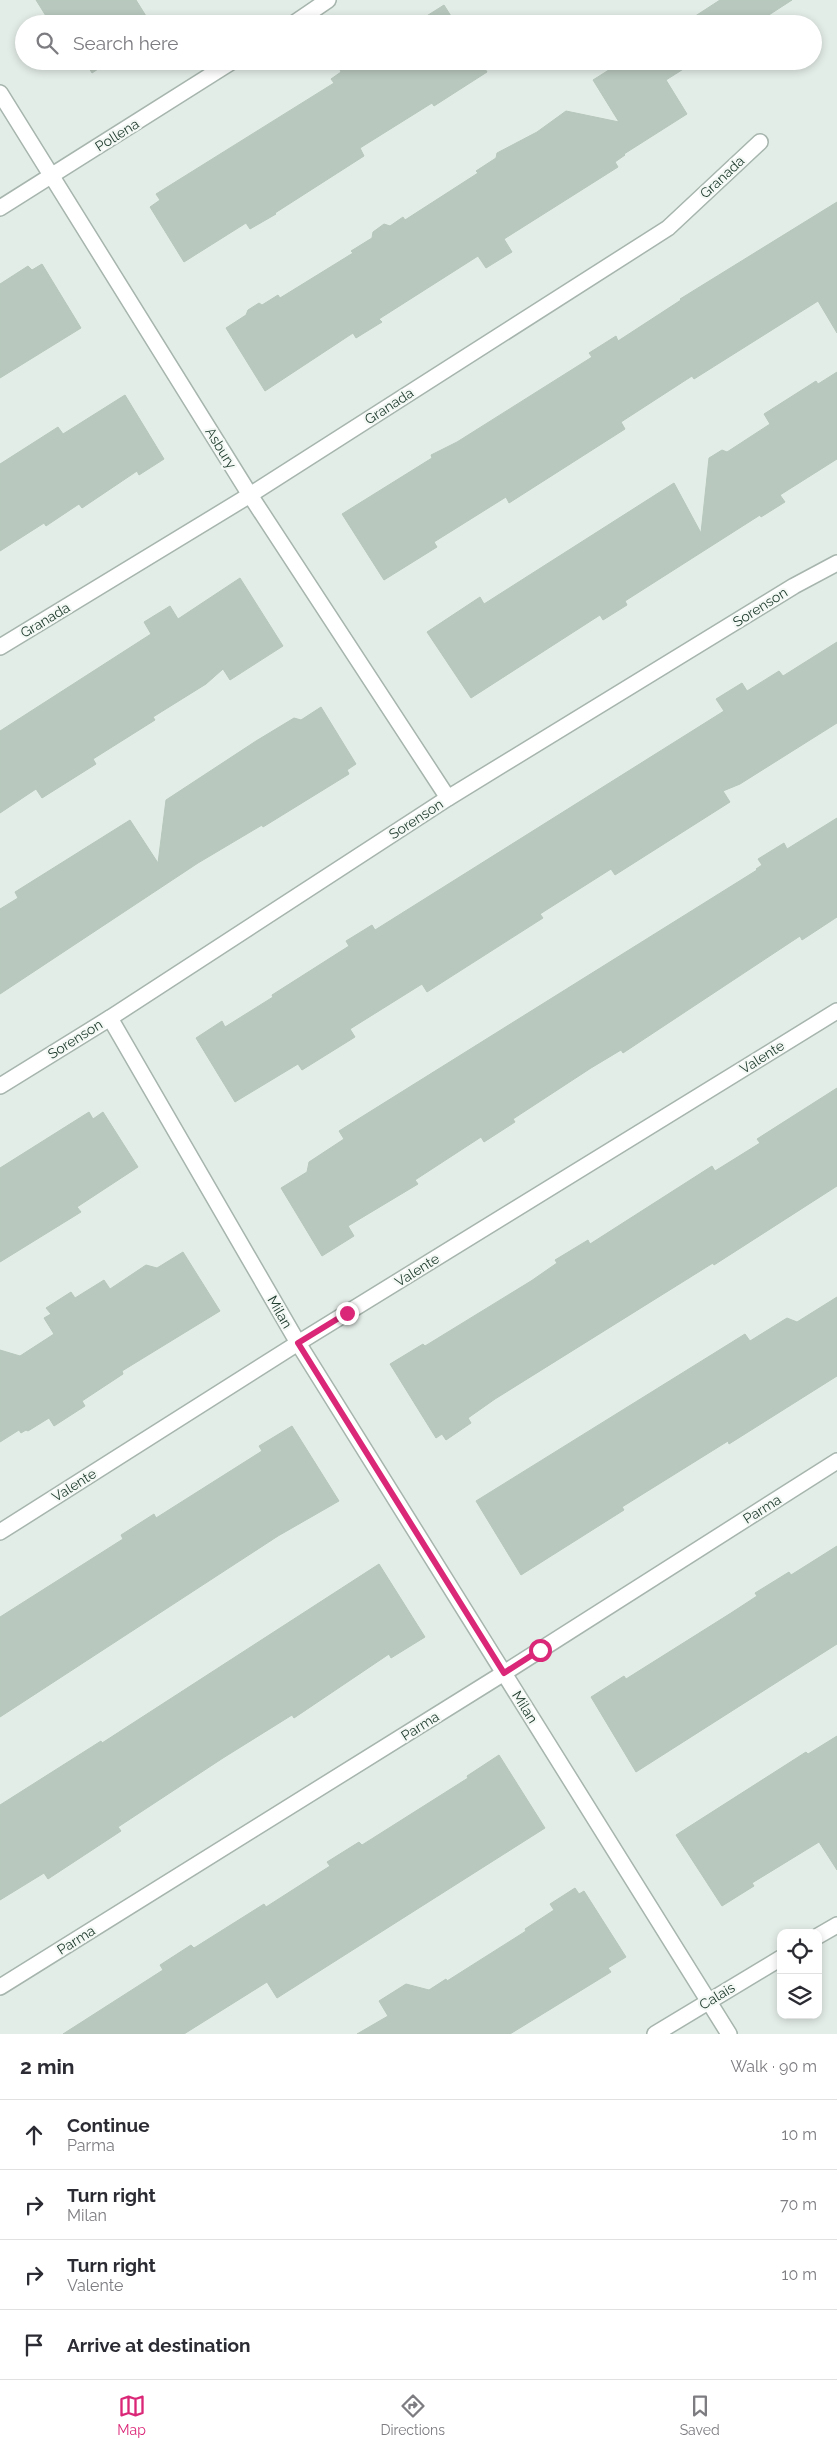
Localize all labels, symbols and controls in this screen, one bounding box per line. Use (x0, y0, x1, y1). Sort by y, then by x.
search box (15, 15, 822, 70)
icon: search (33, 29, 61, 57)
text: Search here (73, 32, 179, 54)
street label: Pollena (92, 115, 142, 155)
street label: Granada (697, 153, 747, 201)
street label: Granada (362, 384, 416, 428)
street label: Asbury (202, 424, 240, 472)
street label: Sorenson (730, 584, 790, 630)
street label: Granada (17, 599, 73, 641)
street label: Sorenson (386, 796, 446, 842)
street label: Sorenson (45, 1016, 105, 1062)
street label: Valente (737, 1037, 787, 1077)
street label: Valente (392, 1250, 442, 1290)
street label: Milan (264, 1293, 296, 1331)
route end (336, 1302, 359, 1325)
street label: Valente (49, 1465, 99, 1505)
street label: Parma (740, 1491, 784, 1527)
route start (529, 1639, 552, 1662)
street label: Milan (509, 1688, 541, 1726)
street label: Parma (398, 1708, 442, 1744)
street label: Parma (54, 1922, 98, 1958)
map controls (777, 1929, 822, 2019)
button: locate (777, 1929, 822, 1974)
button: layers (777, 1974, 822, 2019)
street label: Calais (696, 1979, 738, 2013)
text: 2 min (20, 2054, 74, 2079)
text: Walk · 90 m (730, 2057, 817, 2076)
text: Continue (67, 2114, 150, 2136)
icon: ahead (20, 2121, 48, 2149)
text: 10 m (782, 2125, 817, 2144)
text: Parma (67, 2136, 115, 2155)
text: Turn right (67, 2184, 156, 2206)
icon: right (20, 2191, 48, 2219)
text: 70 m (780, 2195, 817, 2214)
text: Milan (67, 2206, 107, 2225)
text: Turn right (67, 2254, 156, 2276)
icon: right (20, 2261, 48, 2289)
text: 10 m (782, 2265, 817, 2284)
text: Valente (67, 2276, 123, 2295)
icon: arrive (20, 2331, 48, 2359)
text: Arrive at destination (67, 2334, 251, 2356)
tab: Map (117, 2392, 146, 2438)
tab: Directions (380, 2392, 445, 2438)
tab: Saved (680, 2392, 720, 2438)

